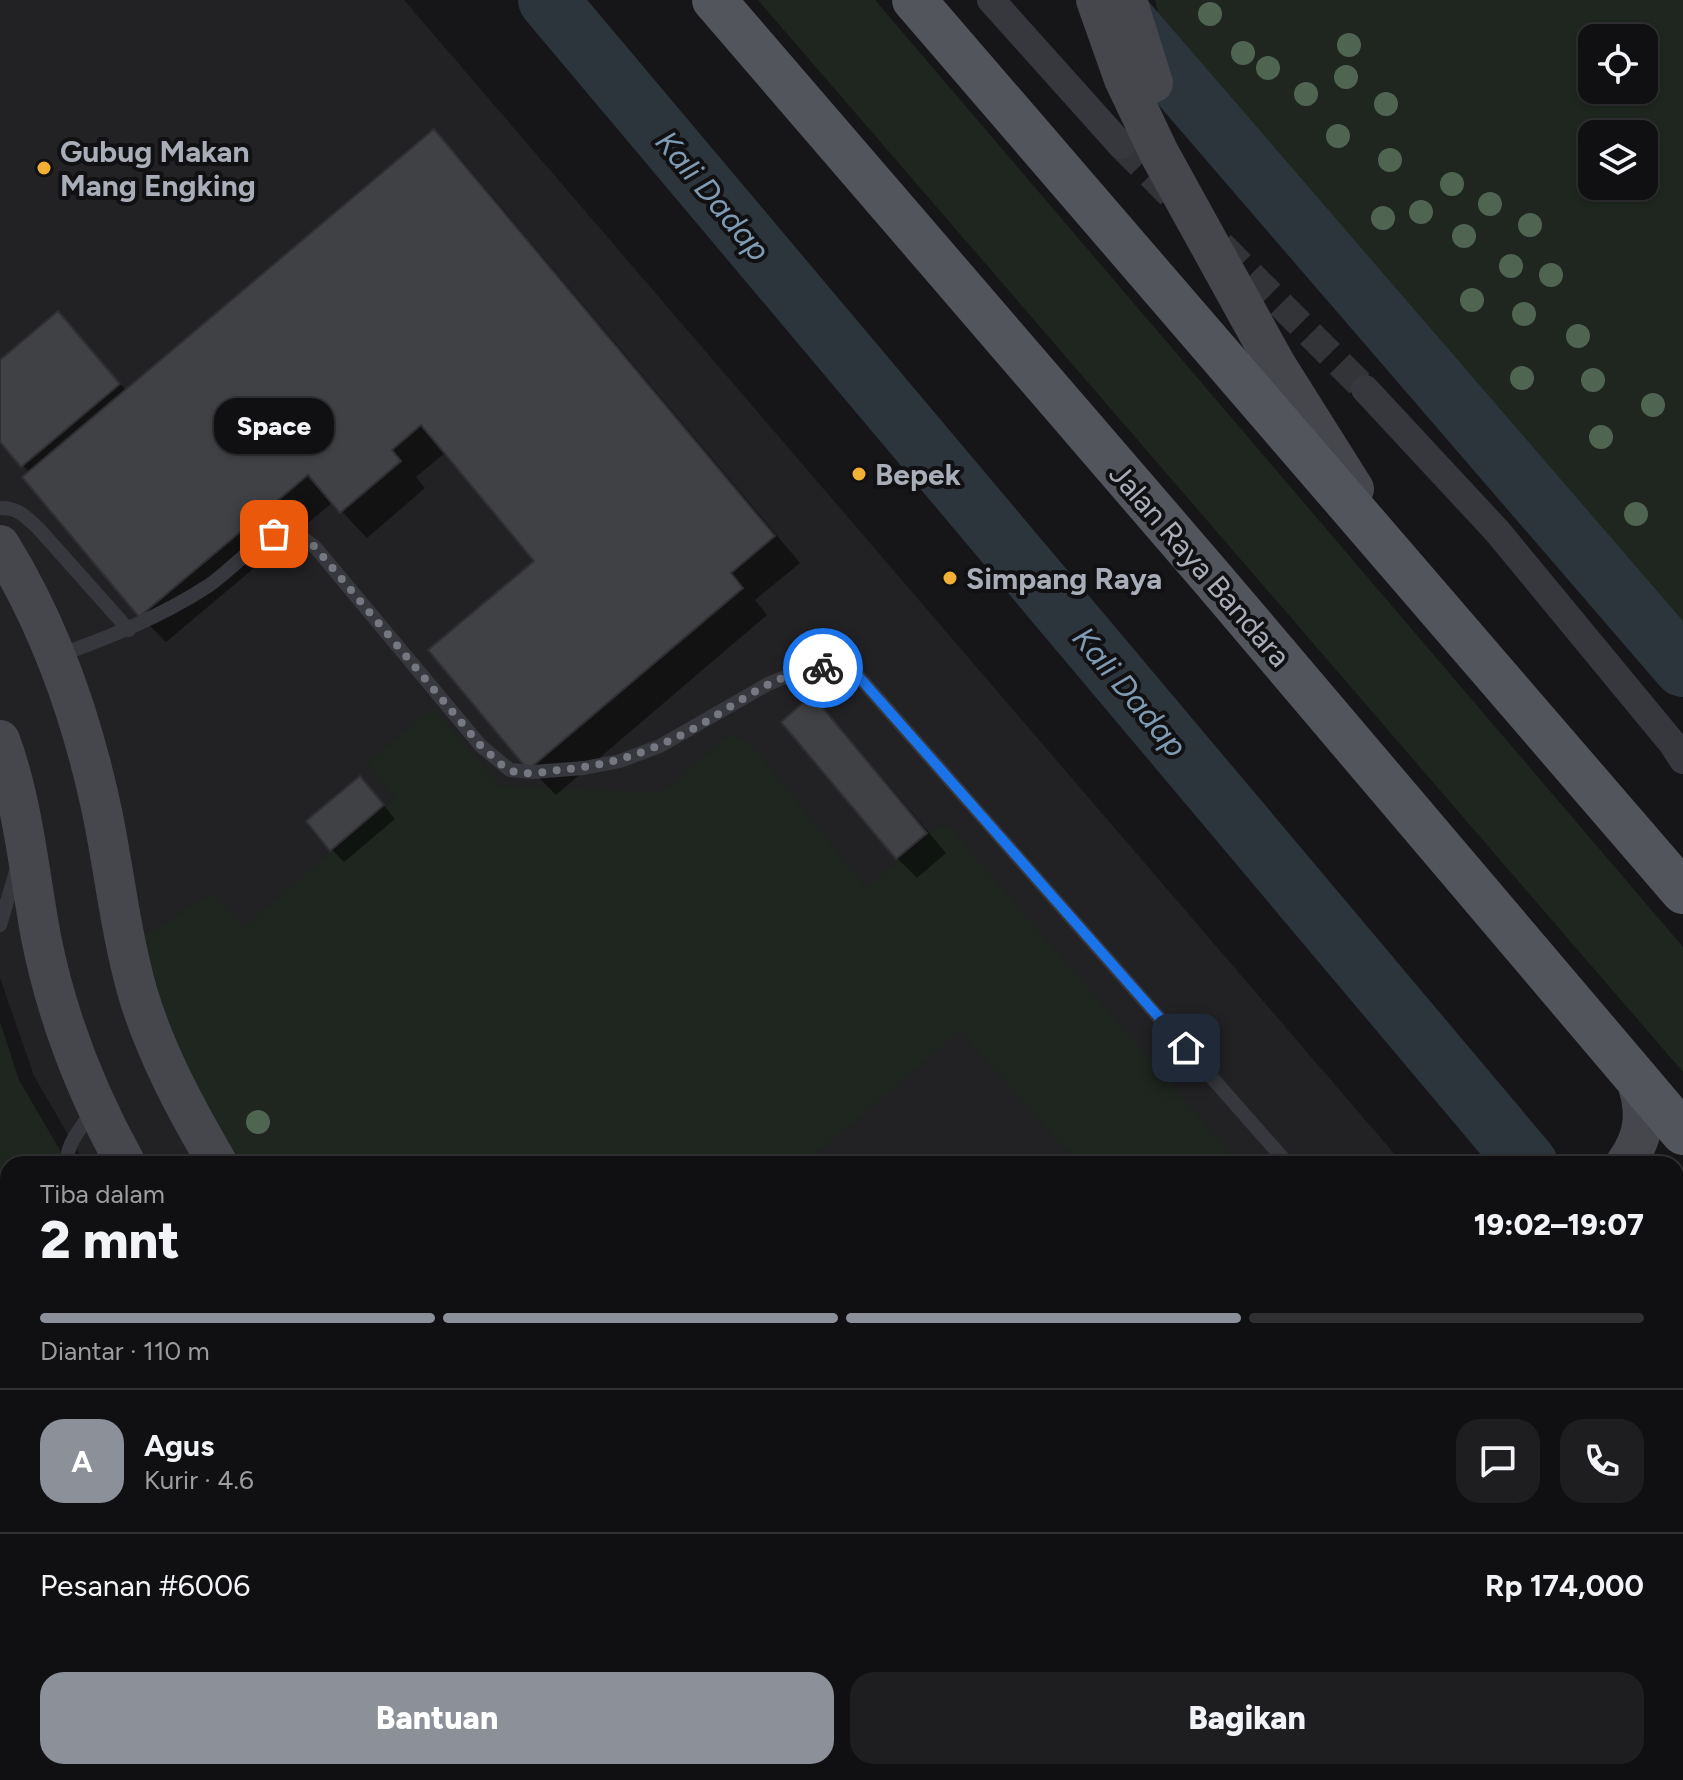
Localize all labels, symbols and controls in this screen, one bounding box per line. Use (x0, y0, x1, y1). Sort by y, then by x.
map controls (1578, 24, 1658, 200)
button: locate (1578, 24, 1658, 104)
button: layers (1578, 120, 1658, 200)
water label: Kali Dadap (648, 123, 778, 269)
place label: Gubug Makan Mang Engking (60, 133, 256, 204)
marker: Gubug Makan Mang Engking (35, 159, 53, 177)
callout: Space (214, 398, 334, 454)
text: Space (237, 410, 311, 442)
place label: Bepek (875, 456, 961, 493)
street label: Jalan Raya Bandara (1102, 456, 1298, 674)
marker: Bepek (850, 465, 868, 483)
pin (240, 500, 308, 568)
icon: bag (252, 512, 296, 556)
place label: Simpang Raya (966, 560, 1162, 597)
marker: Simpang Raya (941, 569, 959, 587)
water label: Kali Dadap (1065, 619, 1195, 765)
courier (783, 628, 863, 708)
icon: bike (801, 646, 845, 690)
pin (1152, 1014, 1220, 1082)
icon: home (1164, 1026, 1208, 1070)
text: Tiba dalam (40, 1178, 165, 1210)
text: 19:02–19:07 (1474, 1206, 1644, 1243)
text: 2 mnt (40, 1209, 180, 1271)
text: Diantar · 110 m (40, 1335, 210, 1367)
button: chat (1456, 1419, 1540, 1503)
button: phone (1560, 1419, 1644, 1503)
text: Agus (144, 1427, 214, 1464)
text: A (71, 1443, 93, 1480)
text: Kurir · 4.6 (144, 1464, 254, 1496)
text: Pesanan #6006 (40, 1567, 250, 1604)
text: Rp 174,000 (1485, 1567, 1644, 1604)
button: Bantuan (40, 1672, 834, 1764)
button: Bagikan (850, 1672, 1644, 1764)

